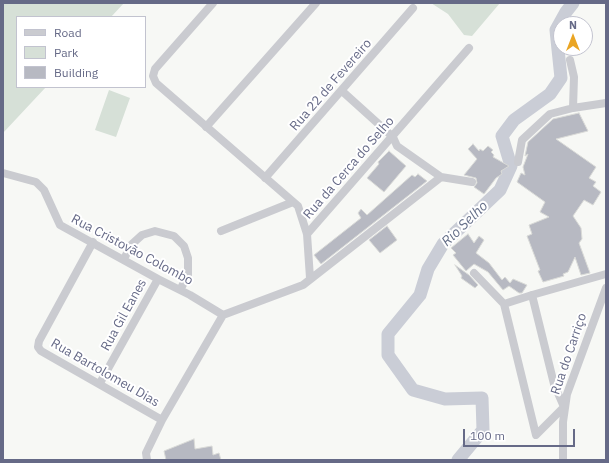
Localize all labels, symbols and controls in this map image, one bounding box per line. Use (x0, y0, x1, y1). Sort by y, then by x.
legend (16, 16, 146, 88)
north arrow (553, 16, 593, 56)
text: N (569, 18, 577, 32)
text: Road (54, 25, 82, 40)
street label: Rua 22 de Fevereiro (287, 36, 375, 134)
text: Park (54, 45, 78, 60)
text: Building (54, 65, 98, 80)
street label: Rua da Cerca do Selho (300, 114, 398, 222)
water label: Rio Selho (438, 198, 492, 250)
street label: Rua Cristovão Colombo (68, 211, 196, 289)
street label: Rua Gil Eanes (98, 276, 150, 354)
street label: Rua do Carriço (548, 311, 590, 397)
street label: Rua Bartolomeu Dias (48, 336, 162, 410)
scale bar (465, 421, 577, 447)
text: 100 m (470, 428, 505, 443)

